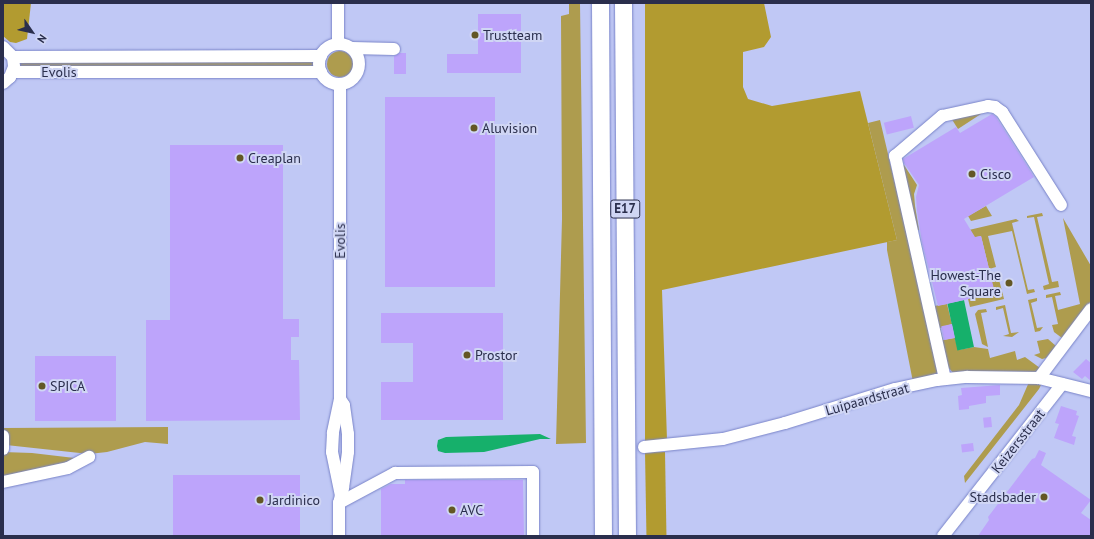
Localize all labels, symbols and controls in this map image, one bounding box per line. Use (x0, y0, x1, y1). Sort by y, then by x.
north arrow (12, 12, 52, 52)
place label: Trustteam (483, 27, 542, 43)
marker: Trustteam (470, 30, 480, 40)
text: N (34, 32, 50, 46)
street label: Evolis (41, 64, 77, 80)
place label: Aluvision (482, 120, 537, 136)
marker: Aluvision (469, 123, 479, 133)
place label: Creaplan (248, 150, 301, 166)
marker: Creaplan (235, 153, 245, 163)
place label: Cisco (980, 166, 1011, 182)
marker: Cisco (967, 169, 977, 179)
road number: E17 (610, 198, 640, 220)
street label: Evolis (332, 223, 348, 259)
place label: Howest-The Square (930, 267, 1001, 300)
marker: Howest-The Square (1004, 278, 1014, 288)
place label: Prostor (475, 347, 517, 363)
marker: Prostor (462, 350, 472, 360)
place label: SPICA (50, 378, 85, 394)
street label: Luipaardstraat (823, 379, 911, 419)
marker: SPICA (37, 381, 47, 391)
street label: Keizersstraat (988, 406, 1048, 476)
place label: Stadsbader (970, 489, 1036, 505)
place label: Jardinico (268, 492, 320, 508)
marker: Stadsbader (1039, 492, 1049, 502)
marker: Jardinico (255, 495, 265, 505)
place label: AVC (460, 502, 483, 518)
marker: AVC (447, 505, 457, 515)

